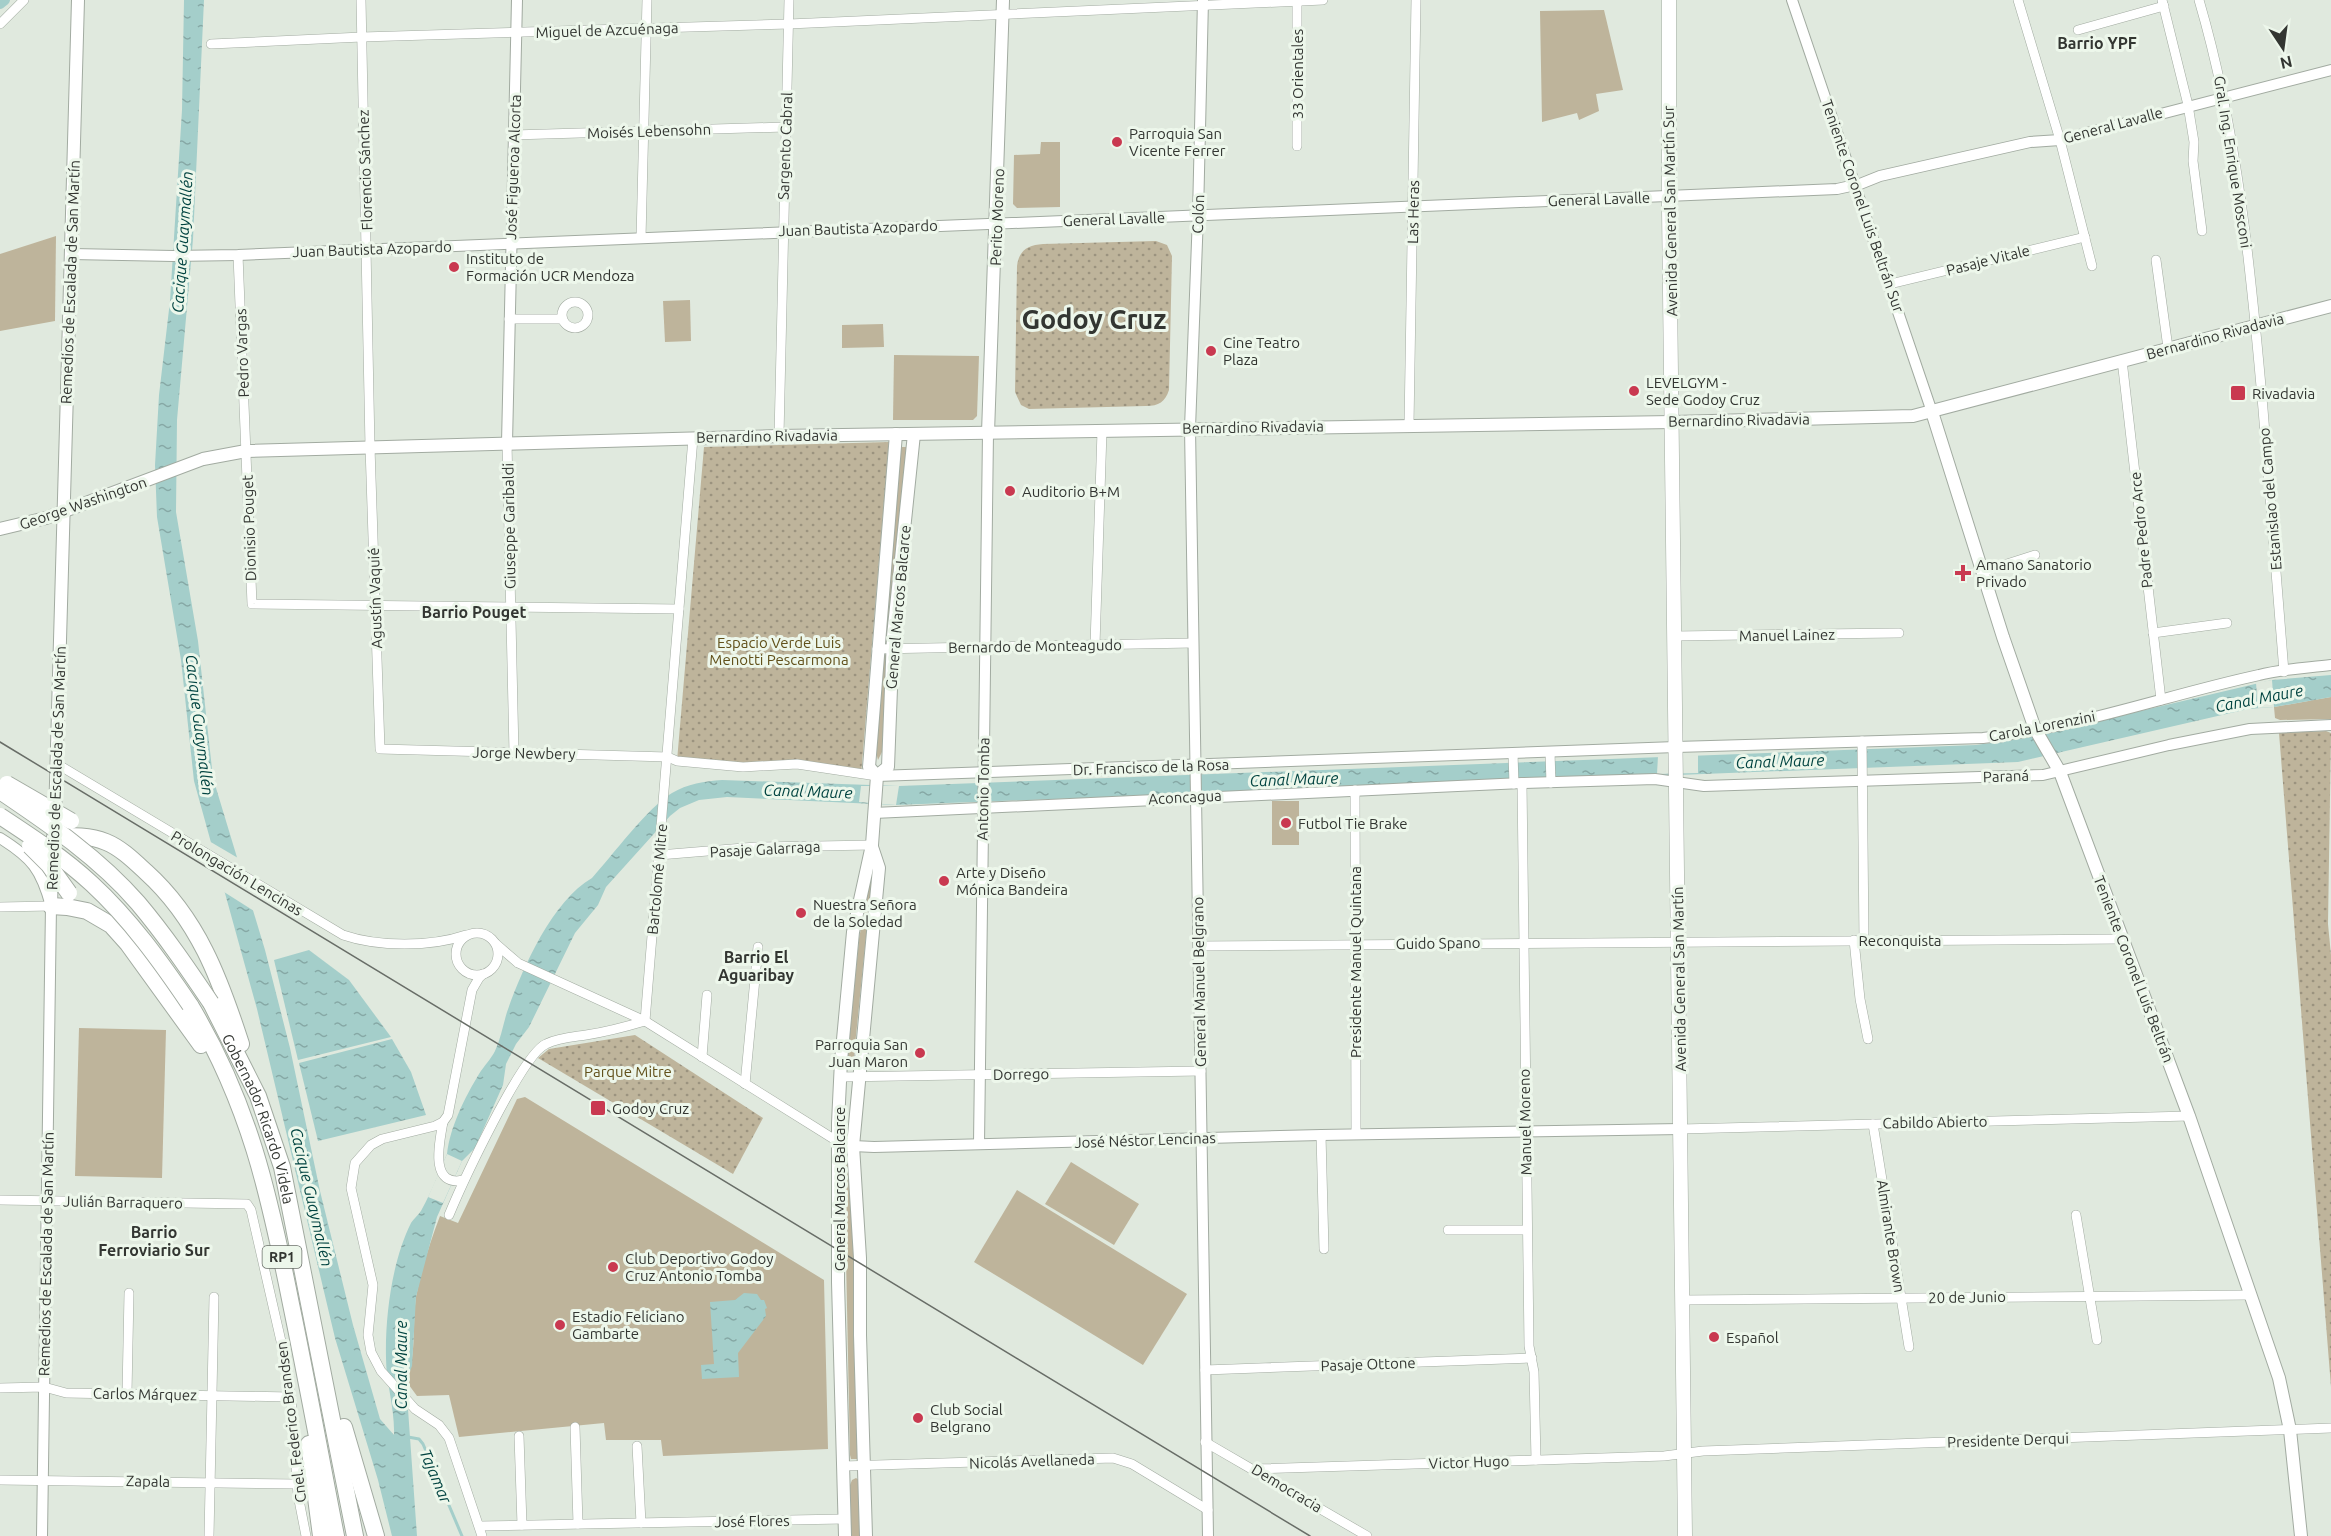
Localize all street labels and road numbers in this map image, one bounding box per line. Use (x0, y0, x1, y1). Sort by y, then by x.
street label: Miguel de Azcuénaga (535, 19, 679, 41)
street label: 33 Orientales (1289, 29, 1306, 119)
street label: Gral. Ing. Enrique Mosconi (2211, 75, 2255, 249)
street label: Sargento Cabral (775, 92, 795, 200)
street label: José Figueroa Alcorta (502, 94, 524, 240)
street label: Teniente Coronel Luis Beltrán Sur (1818, 97, 1908, 315)
street label: General Lavalle (2061, 104, 2165, 146)
street label: Avenida General San Martín Sur (1660, 105, 1680, 317)
street label: Florencio Sánchez (354, 109, 376, 231)
street label: Moisés Lebensohn (587, 120, 711, 142)
street label: Remedios de Escalada de San Martín (57, 160, 83, 404)
street label: Perito Moreno (987, 168, 1007, 266)
street label: Las Heras (1404, 180, 1422, 244)
street label: General Lavalle (1548, 189, 1650, 209)
street label: Colón (1189, 194, 1207, 234)
street label: General Lavalle (1063, 209, 1165, 229)
street label: Juan Bautista Azopardo (778, 217, 938, 239)
street label: Juan Bautista Azopardo (292, 238, 452, 260)
street label: Pasaje Vitale (1944, 241, 2032, 279)
street label: Pedro Vargas (232, 308, 252, 398)
street label: Bernardino Rivadavia (2144, 309, 2286, 363)
street label: Bernardino Rivadavia (1668, 410, 1810, 430)
street label: Bernardino Rivadavia (1182, 417, 1324, 437)
street label: Bernardino Rivadavia (696, 426, 838, 446)
street label: Estanislao del Campo (2255, 427, 2285, 571)
street label: Giuseppe Garibaldi (499, 463, 519, 589)
street label: Padre Pedro Arce (2126, 471, 2156, 589)
street label: George Washington (17, 473, 149, 533)
street label: Dionisio Pouget (239, 474, 259, 582)
street label: General Marcos Balcarce (882, 524, 914, 690)
street label: Agustín Vaquié (365, 547, 385, 649)
street label: Manuel Lainez (1739, 626, 1835, 644)
street label: Bernardo de Monteagudo (948, 636, 1122, 656)
street label: Remedios de Escalada de San Martín (43, 646, 69, 890)
street label: Carola Lorenzini (1987, 707, 2097, 745)
street label: Antonio Tomba (974, 737, 992, 841)
street label: Jorge Newbery (472, 744, 576, 762)
street label: Dr. Francisco de la Rosa (1073, 756, 1229, 778)
street label: Paraná (1983, 767, 2029, 785)
street label: Aconcagua (1148, 787, 1222, 807)
street label: Bartolomé Mitre (644, 823, 670, 935)
street label: Prolongación Lencinas (168, 827, 306, 919)
street label: Pasaje Galarraga (709, 838, 821, 860)
street label: Presidente Manuel Quintana (1347, 866, 1364, 1058)
street label: Teniente Coronel Luis Beltrán (2090, 873, 2178, 1065)
street label: Avenida General San Martín (1669, 886, 1689, 1072)
street label: General Manuel Belgrano (1189, 897, 1209, 1067)
street label: Reconquista (1859, 932, 1941, 949)
street label: Guido Spano (1395, 934, 1481, 952)
street label: Gobernador Ricardo Videla (219, 1031, 298, 1205)
street label: Dorrego (993, 1065, 1049, 1083)
street label: Manuel Moreno (1516, 1069, 1534, 1175)
street label: General Marcos Balcarce (831, 1107, 848, 1271)
street label: Cabildo Abierto (1882, 1113, 1988, 1131)
street label: José Néstor Lencinas (1074, 1129, 1216, 1151)
street label: Remedios de Escalada de San Martín (35, 1132, 57, 1376)
street label: Almirante Brown (1874, 1178, 1908, 1294)
street label: Julián Barraquero (63, 1192, 183, 1212)
road number: RP1 (262, 1246, 302, 1268)
street label: 20 de Junio (1928, 1288, 2006, 1306)
street label: Cnel. Federico Brandsen (273, 1340, 309, 1504)
street label: Pasaje Ottone (1320, 1354, 1416, 1374)
street label: Carlos Márquez (93, 1385, 197, 1403)
street label: Presidente Derqui (1947, 1429, 2069, 1451)
street label: Nicolás Avellaneda (969, 1450, 1095, 1472)
street label: Victor Hugo (1428, 1452, 1510, 1472)
street label: Democracia (1249, 1460, 1325, 1516)
street label: Zapala (126, 1472, 170, 1490)
street label: José Flores (714, 1512, 790, 1530)

